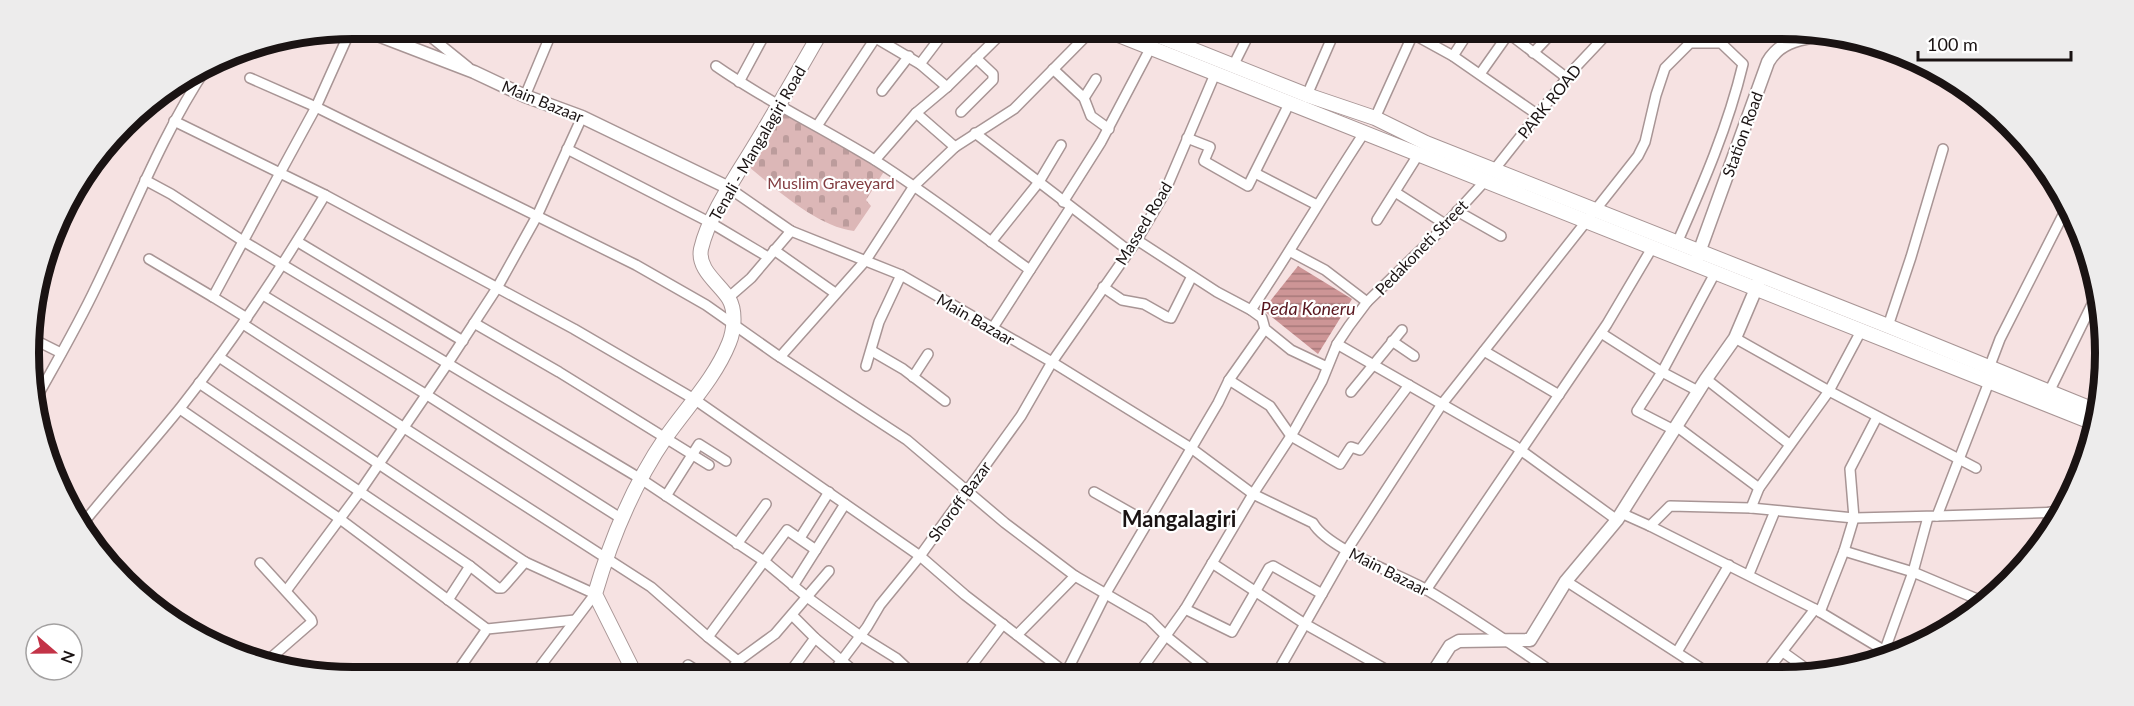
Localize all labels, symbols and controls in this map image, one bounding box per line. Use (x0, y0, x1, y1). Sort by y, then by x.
scale bar (1918, 24, 2071, 62)
text: 100 m (1927, 33, 1978, 55)
street label: PARK ROAD (1513, 60, 1585, 142)
street label: Tenali - Mangalagiri Road (705, 62, 809, 224)
street label: Main Bazaar (499, 76, 587, 126)
street label: Station Road (1718, 89, 1766, 179)
park label: Muslim Graveyard (767, 173, 895, 192)
street label: Massed Road (1111, 178, 1175, 268)
street label: Pedakoneti Street (1371, 195, 1471, 298)
street label: Main Bazaar (934, 289, 1018, 349)
water label: Peda Koneru (1261, 297, 1355, 319)
street label: Shoroff Bazar (924, 457, 995, 545)
district label: Mangalagiri (1122, 505, 1236, 532)
street label: Main Bazaar (1346, 543, 1432, 599)
north arrow (24, 622, 84, 682)
text: N (58, 648, 80, 666)

